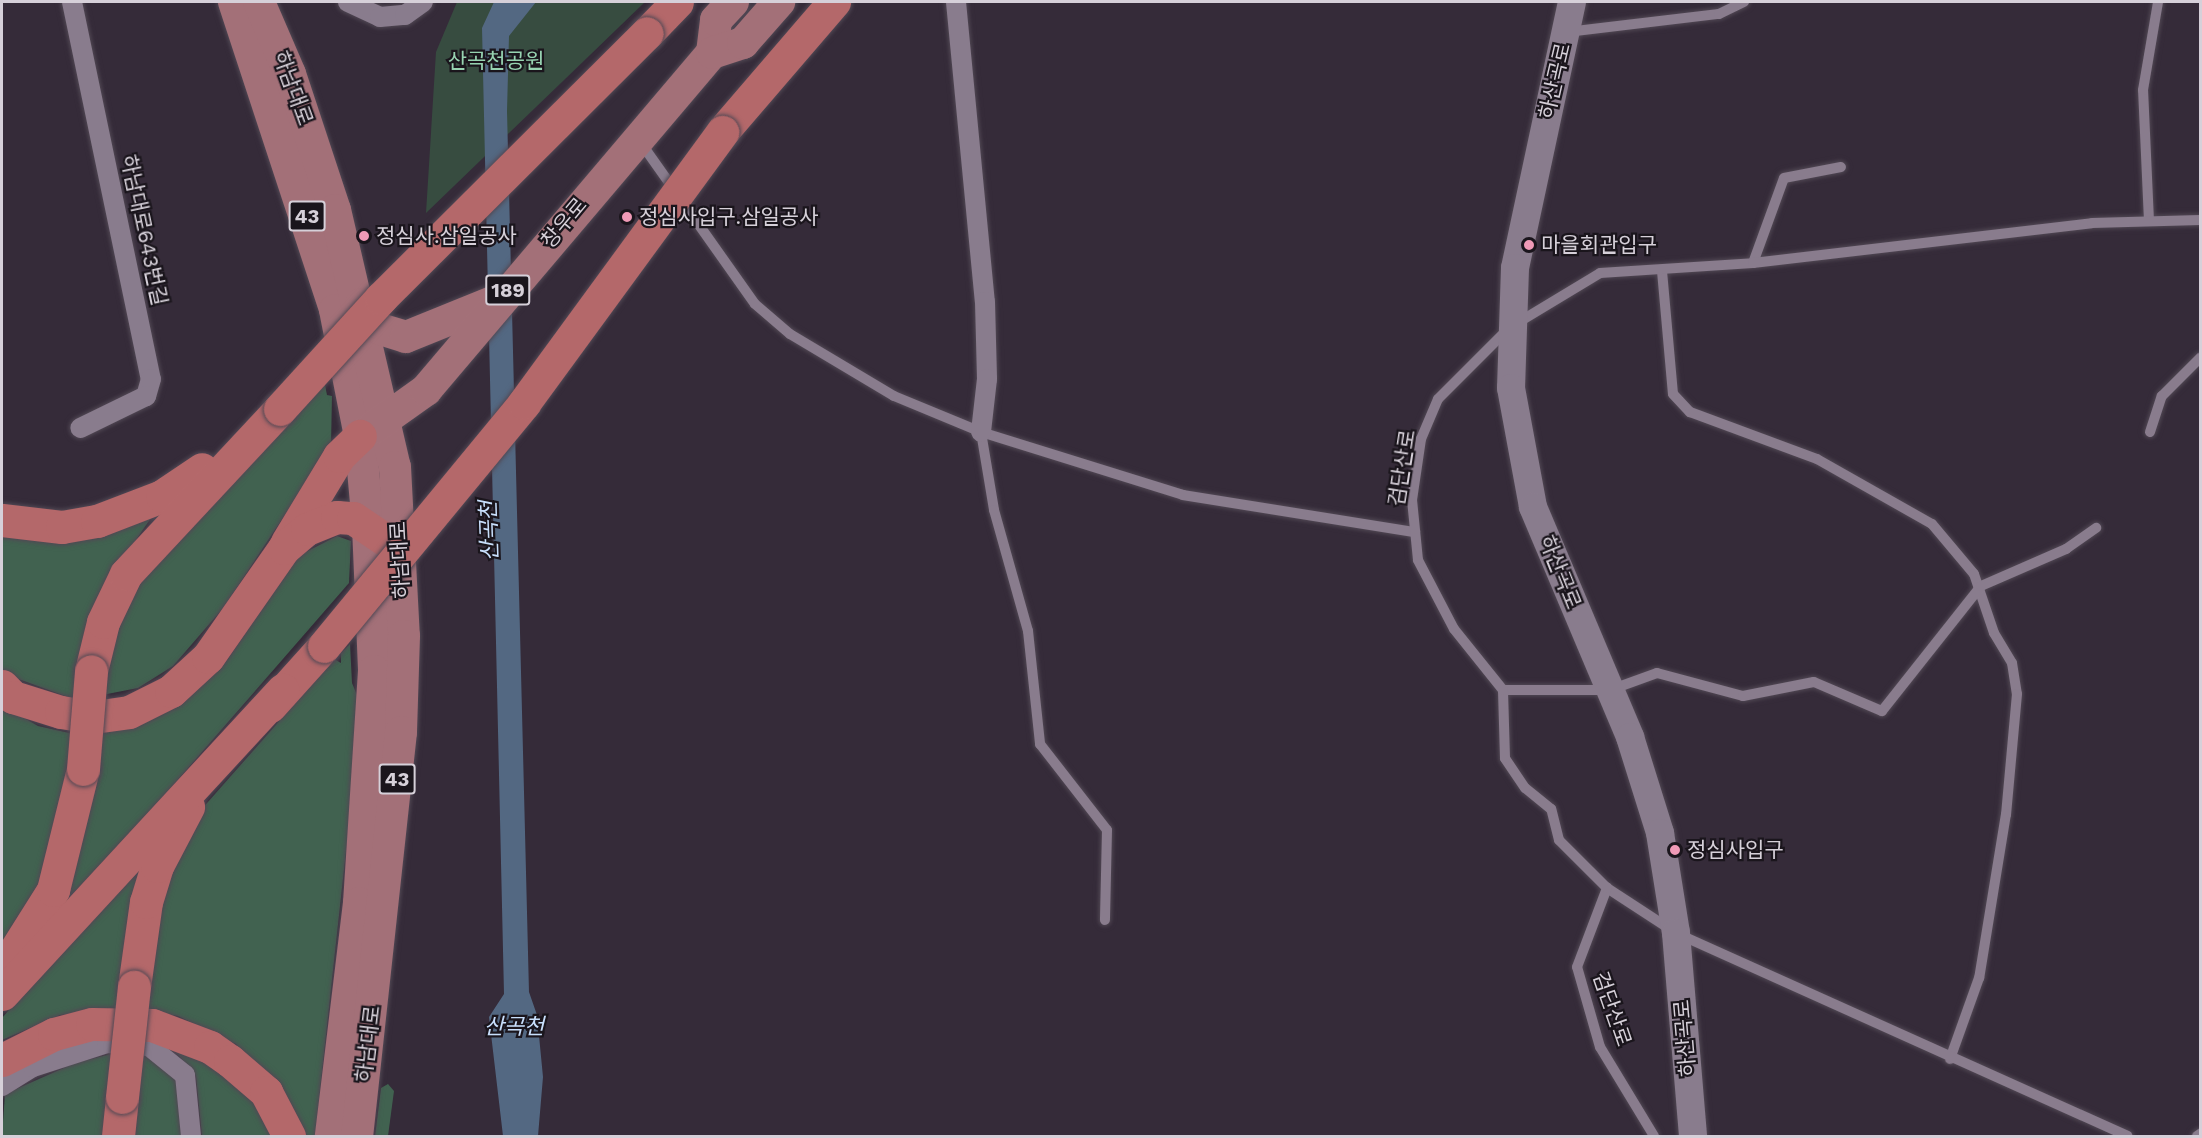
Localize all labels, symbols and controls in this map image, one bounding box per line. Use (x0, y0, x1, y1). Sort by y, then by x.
street label: 하산곡로 (1534, 41, 1576, 121)
street label: 하남대로 (268, 47, 318, 129)
park label: 산곡천공원 (448, 48, 544, 74)
street label: 하남대로643번길 (116, 152, 172, 308)
street label: 창우로 (536, 193, 592, 253)
road number: 43 (288, 199, 326, 233)
place label: 정심사입구.삼일공사 (639, 204, 818, 230)
marker: 정심사입구.삼일공사 (620, 210, 634, 224)
place label: 정심사.삼일공사 (376, 223, 517, 249)
marker: 정심사.삼일공사 (357, 229, 371, 243)
place label: 마을회관입구 (1541, 232, 1657, 258)
marker: 마을회관입구 (1522, 238, 1536, 252)
road number: 189 (484, 273, 532, 307)
street label: 검단산로 (1384, 428, 1420, 508)
water label: 산곡천 (475, 500, 503, 562)
street label: 하남대로 (385, 521, 415, 599)
street label: 하산곡로 (1534, 531, 1586, 613)
road number: 43 (378, 762, 416, 796)
place label: 정심사입구 (1687, 837, 1784, 863)
marker: 정심사입구 (1668, 843, 1682, 857)
street label: 검단산로 (1588, 968, 1636, 1050)
street label: 하산곡로 (1669, 998, 1701, 1078)
street label: 하남대로 (351, 1004, 385, 1084)
water label: 산곡천 (484, 1014, 544, 1040)

